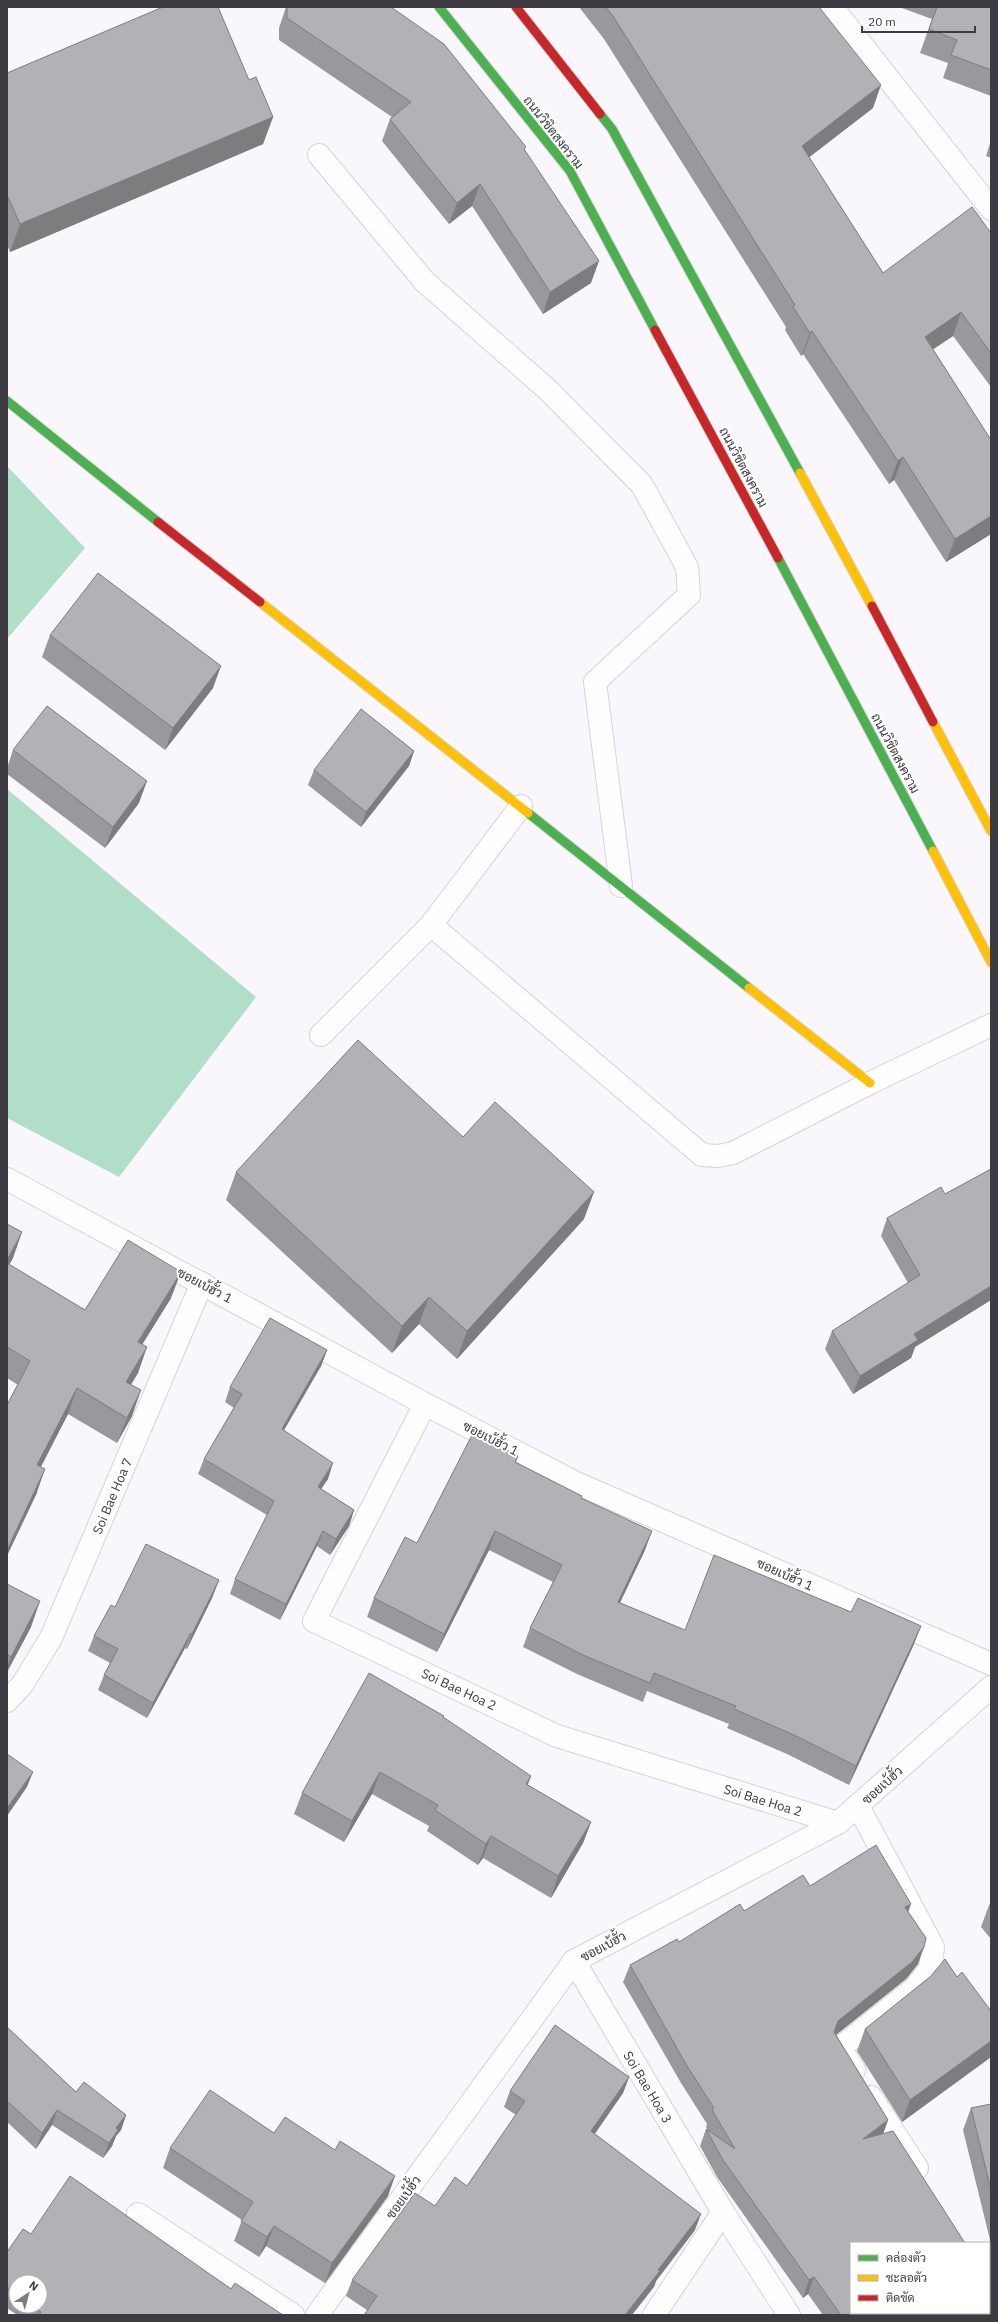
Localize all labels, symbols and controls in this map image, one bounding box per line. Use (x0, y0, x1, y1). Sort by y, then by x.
scale bar (862, 8, 975, 34)
text: 20 m (868, 14, 896, 29)
street label: ถนนวิชิตสงคราม (520, 92, 588, 172)
street label: ถนนวิชิตสงคราม (715, 424, 772, 510)
street label: ถนนวิชิตสงคราม (867, 710, 924, 796)
street label: ซอยเบ้ฮั้ว 1 (174, 1261, 237, 1307)
street label: ซอยเบ้ฮั้ว 1 (460, 1414, 523, 1460)
street label: Soi Bae Hoa 7 (89, 1456, 136, 1537)
street label: ซอยเบ้ฮั้ว 1 (754, 1551, 817, 1595)
street label: Soi Bae Hoa 2 (418, 1665, 499, 1714)
street label: ซอยเบ้ฮั้ว (856, 1760, 906, 1808)
street label: Soi Bae Hoa 2 (722, 1780, 804, 1820)
street label: ซอยเบ้ฮั้ว (576, 1924, 629, 1966)
street label: Soi Bae Hoa 3 (619, 2048, 676, 2126)
street label: ซอยเบ้ฮั้ว (379, 2170, 425, 2222)
legend (850, 2242, 990, 2314)
text: คล่องตัว (886, 2250, 926, 2265)
text: ชะลอตัว (886, 2270, 927, 2285)
north arrow (8, 2274, 48, 2314)
text: N (27, 2278, 41, 2294)
text: ติดขัด (886, 2290, 915, 2305)

